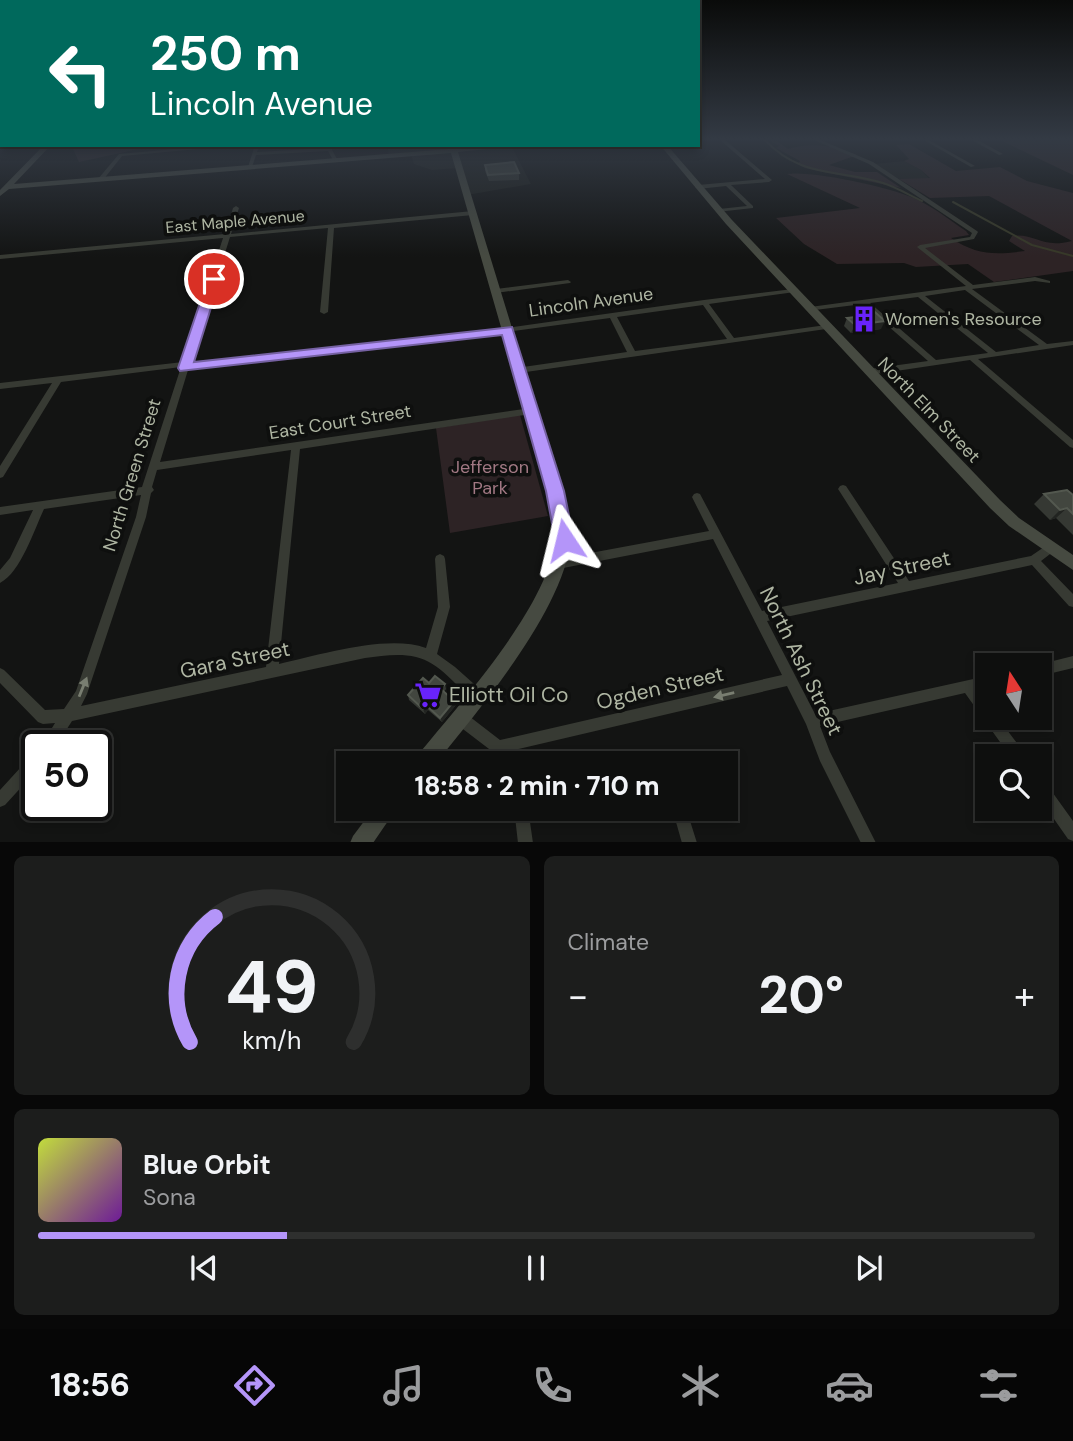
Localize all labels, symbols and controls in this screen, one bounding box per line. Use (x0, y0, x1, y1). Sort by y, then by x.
text: 250 m (150, 21, 301, 85)
icon: left (35, 28, 126, 119)
text: Lincoln Avenue (150, 83, 373, 125)
street label: East Maple Avenue (165, 205, 305, 238)
pin (184, 249, 244, 309)
icon: arrive (195, 260, 233, 298)
street label: Lincoln Avenue (527, 281, 655, 323)
building icon: Women's Resource (849, 304, 879, 334)
place label: Women's Resource (885, 307, 1042, 331)
street label: North Elm Street (872, 352, 986, 468)
street label: North Green Street (97, 396, 167, 554)
street label: East Court Street (267, 399, 413, 445)
park label: Jefferson Park (451, 455, 529, 500)
position arrow (528, 503, 602, 577)
street label: Jay Street (851, 544, 953, 592)
street label: North Ash Street (753, 582, 849, 740)
street label: Gara Street (177, 635, 293, 685)
north arrow (975, 653, 1052, 730)
map controls (975, 653, 1052, 821)
street label: Ogden Street (594, 660, 726, 716)
one-way arrow (78, 677, 89, 698)
supermarket icon: Elliott Oil Co (413, 680, 443, 710)
place label: Elliott Oil Co (449, 681, 568, 709)
one-way arrow (713, 689, 735, 700)
speed limit sign: 50 (21, 730, 112, 821)
button: search (975, 744, 1052, 821)
text: 18:58 · 2 min · 710 m (414, 769, 660, 803)
text: Climate (568, 927, 649, 957)
text: 49 (225, 940, 319, 1035)
text: 20° (758, 961, 844, 1029)
text: − (568, 971, 588, 1021)
text: + (1014, 971, 1035, 1021)
text: km/h (242, 1023, 301, 1056)
text: Blue Orbit (143, 1148, 271, 1182)
text: Sona (143, 1182, 196, 1212)
icon: previous (185, 1249, 223, 1287)
icon: pause (517, 1249, 555, 1287)
icon: next (850, 1249, 888, 1287)
icon: directions (230, 1361, 279, 1410)
icon: music (379, 1361, 428, 1410)
icon: phone (528, 1361, 577, 1410)
icon: climate (676, 1361, 725, 1410)
icon: car (825, 1361, 874, 1410)
icon: filters (974, 1361, 1023, 1410)
text: 18:56 (50, 1364, 130, 1406)

